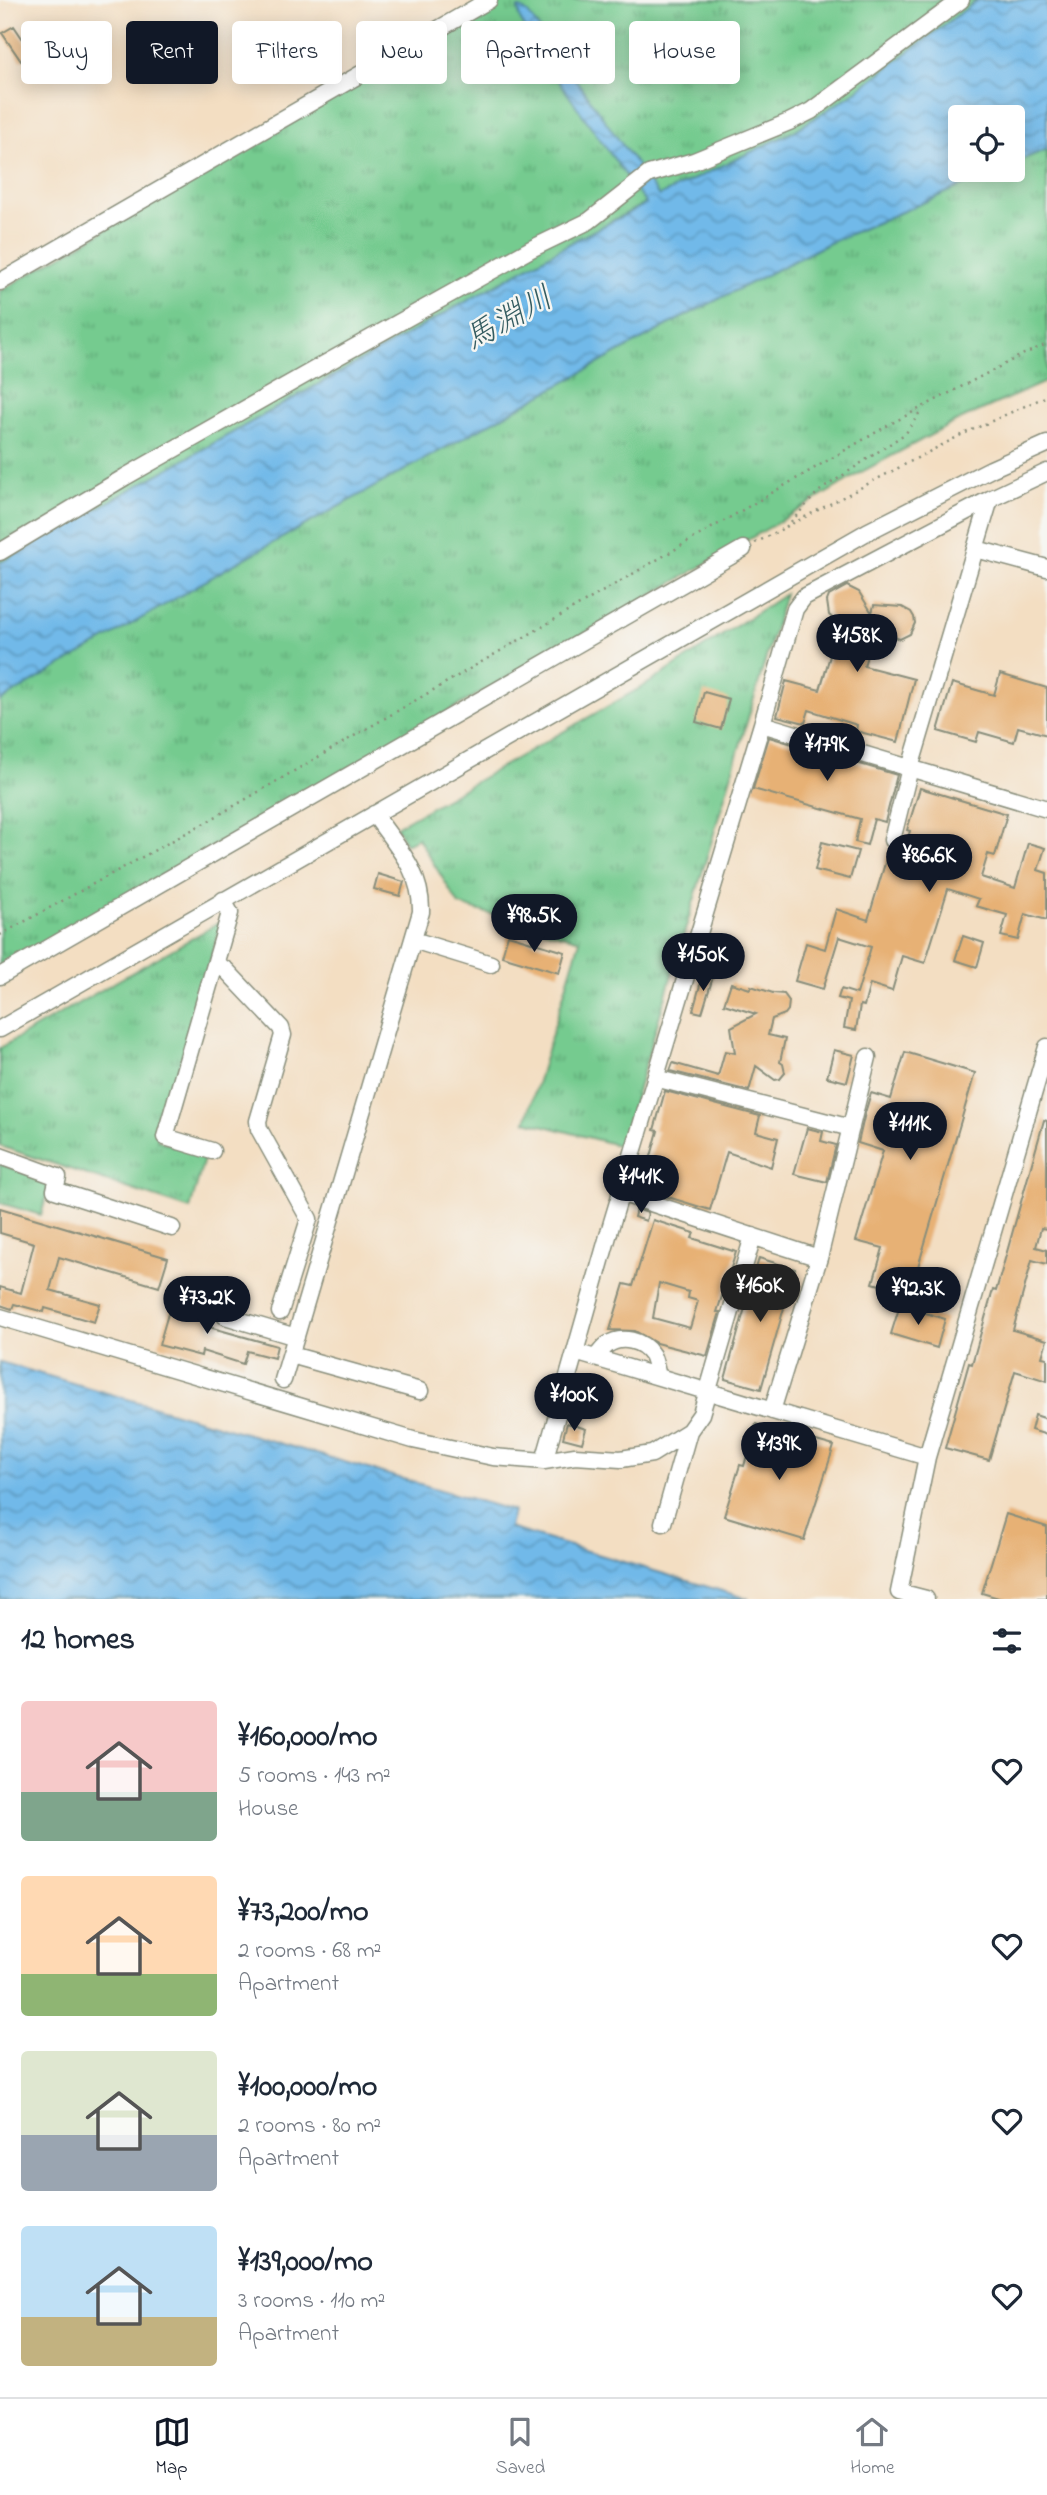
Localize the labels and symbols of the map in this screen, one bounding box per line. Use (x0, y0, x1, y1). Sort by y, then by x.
water label: 馬淵川 (456, 276, 563, 364)
pin: ¥158K (808, 614, 906, 674)
pin: ¥179K (778, 724, 876, 783)
pin: ¥86.6K (872, 834, 986, 894)
pin: ¥98.5K (477, 894, 591, 954)
pin: ¥150K (654, 934, 752, 993)
pin: ¥111K (861, 1102, 959, 1162)
pin: ¥141K (592, 1156, 690, 1215)
pin: ¥160K (711, 1264, 809, 1324)
pin: ¥92.3K (861, 1268, 975, 1327)
pin: ¥73.2K (150, 1276, 264, 1336)
pin: ¥100K (525, 1374, 623, 1433)
pin: ¥139K (730, 1422, 828, 1482)

